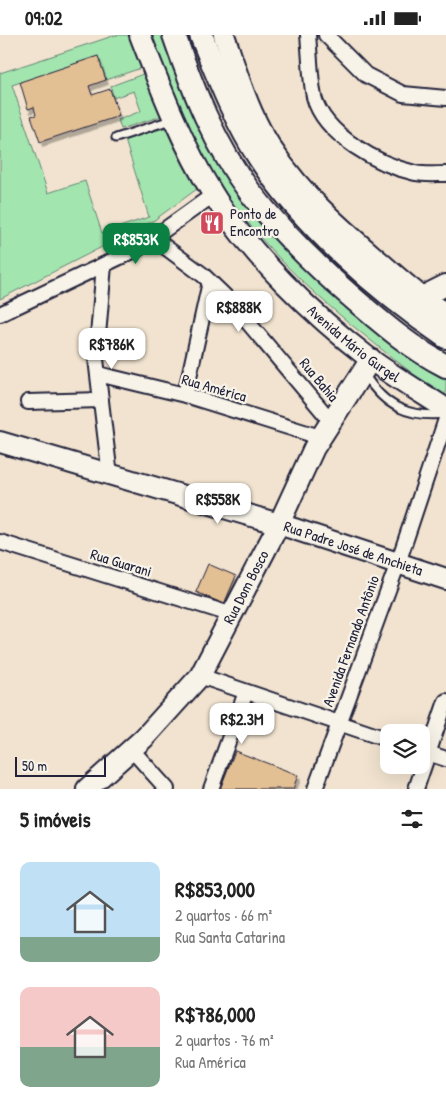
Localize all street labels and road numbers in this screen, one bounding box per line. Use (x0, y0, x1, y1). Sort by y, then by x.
street label: Avenida Mário Gurgel (303, 300, 405, 387)
street label: Rua Bahia (295, 353, 344, 406)
street label: Rua América (179, 368, 249, 407)
street label: Rua Padre José de Anchieta (281, 515, 426, 581)
street label: Rua Guarani (88, 543, 154, 582)
street label: Rua Dom Bosco (218, 547, 273, 628)
street label: Avenida Fernando Antônio (317, 572, 384, 709)

